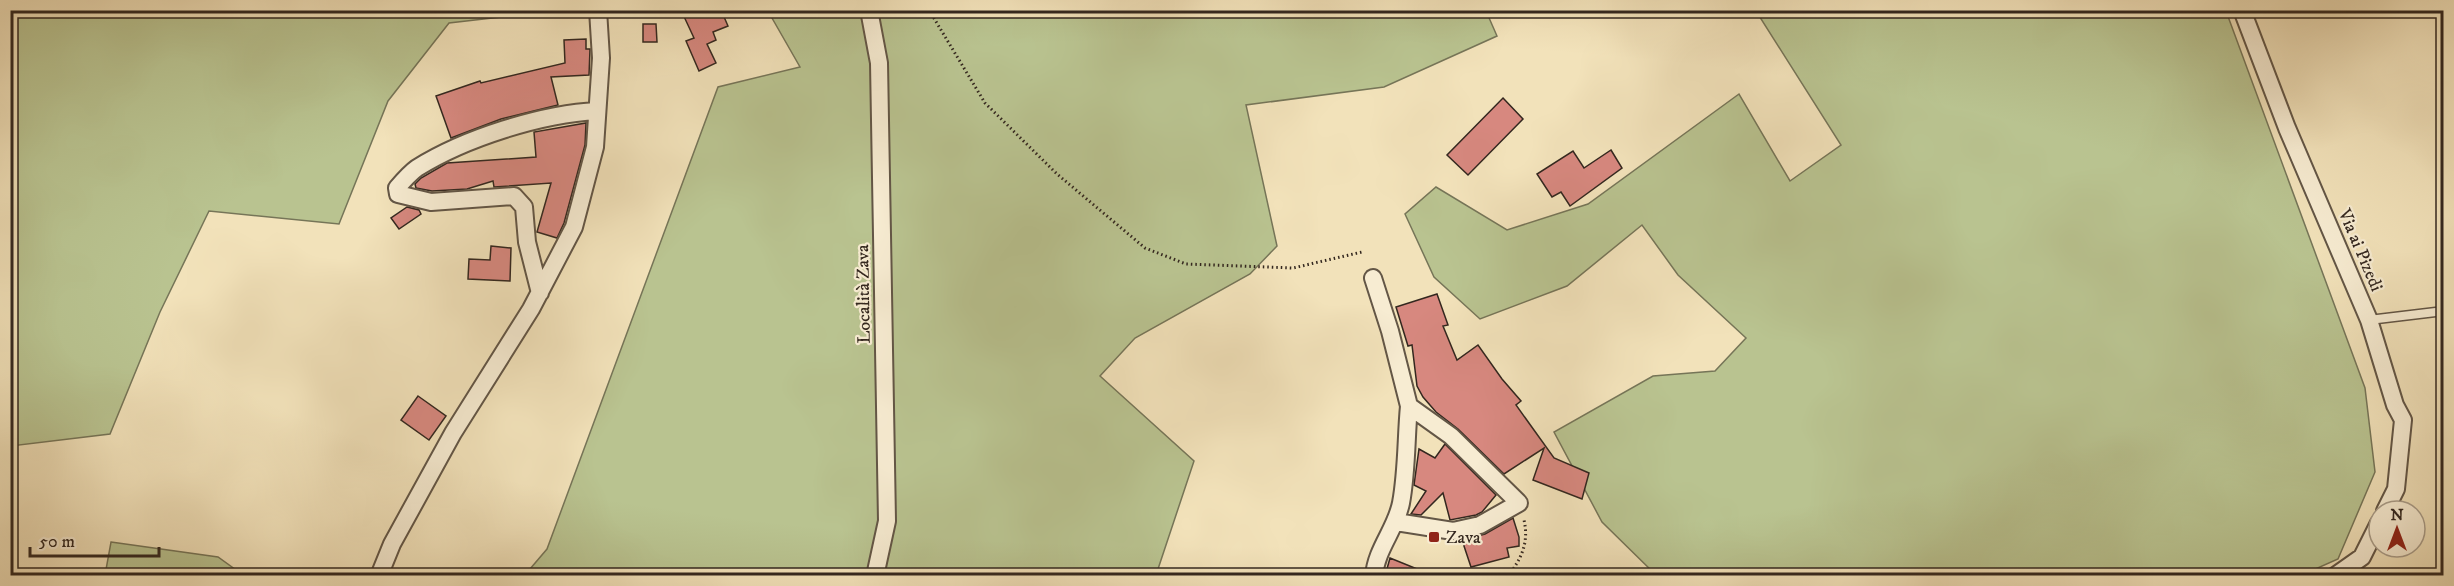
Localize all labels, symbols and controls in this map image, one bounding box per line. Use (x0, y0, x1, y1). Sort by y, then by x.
street label: Via ai Pizedi (2332, 205, 2387, 295)
street label: Località Zava (852, 244, 876, 344)
north arrow (2367, 499, 2427, 559)
text: N (2390, 505, 2404, 525)
scale bar (30, 520, 159, 558)
place label: Zava (1446, 527, 1481, 549)
marker: Zava (1427, 530, 1441, 544)
text: 50 m (39, 531, 75, 553)

